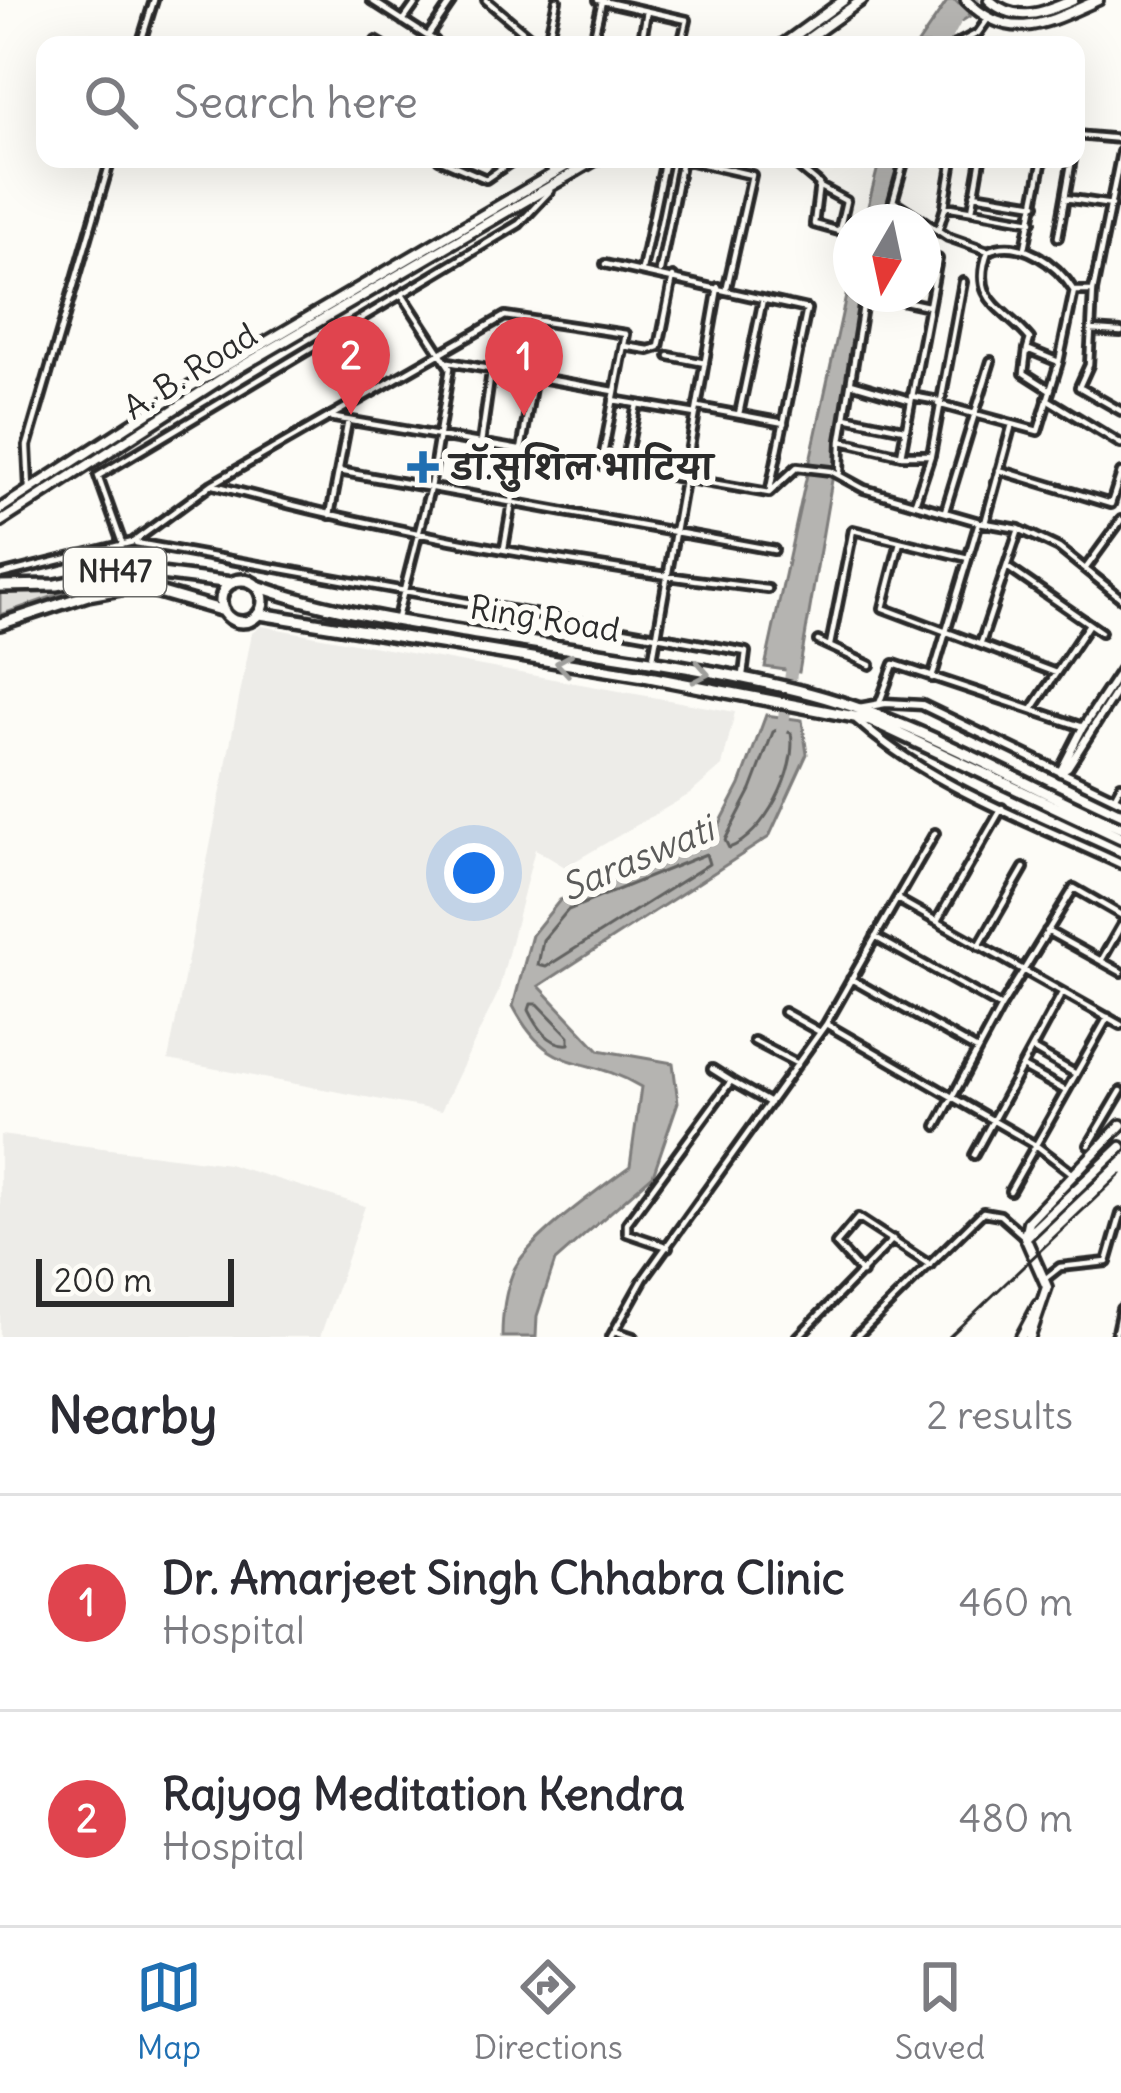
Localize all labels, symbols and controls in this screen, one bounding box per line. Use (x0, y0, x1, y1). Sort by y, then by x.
search box (36, 36, 1085, 168)
icon: search (78, 69, 144, 135)
text: Search here (174, 74, 418, 130)
north arrow (833, 204, 941, 312)
street label: A. B. Road (115, 314, 265, 428)
pin: 2 (312, 316, 390, 415)
pin: 1 (485, 317, 563, 416)
place label: डॉ.सुशिल भाटिया (447, 442, 716, 492)
marker: डॉ.सुशिल भाटिया (407, 451, 439, 483)
road number: NH47 (64, 548, 166, 596)
street label: Ring Road (467, 585, 623, 651)
one-way arrow (554, 652, 573, 678)
one-way arrow (691, 659, 711, 684)
water label: Saraswati (554, 805, 724, 911)
your location (444, 843, 504, 903)
scale bar (36, 1253, 234, 1306)
text: 200 m (54, 1259, 152, 1301)
text: Nearby (48, 1383, 217, 1447)
text: 2 results (926, 1391, 1073, 1440)
text: Dr. Amarjeet Singh Chhabra Clinic (162, 1550, 845, 1606)
text: 1 (79, 1578, 95, 1627)
text: 460 m (959, 1578, 1073, 1627)
text: Hospital (162, 1606, 305, 1655)
text: Rajyog Meditation Kendra (162, 1766, 685, 1822)
text: 2 (76, 1794, 98, 1843)
text: 480 m (959, 1794, 1073, 1843)
text: Hospital (162, 1822, 305, 1871)
tab: Map (136, 1954, 202, 2068)
tab: Directions (474, 1954, 623, 2068)
tab: Saved (895, 1954, 985, 2068)

